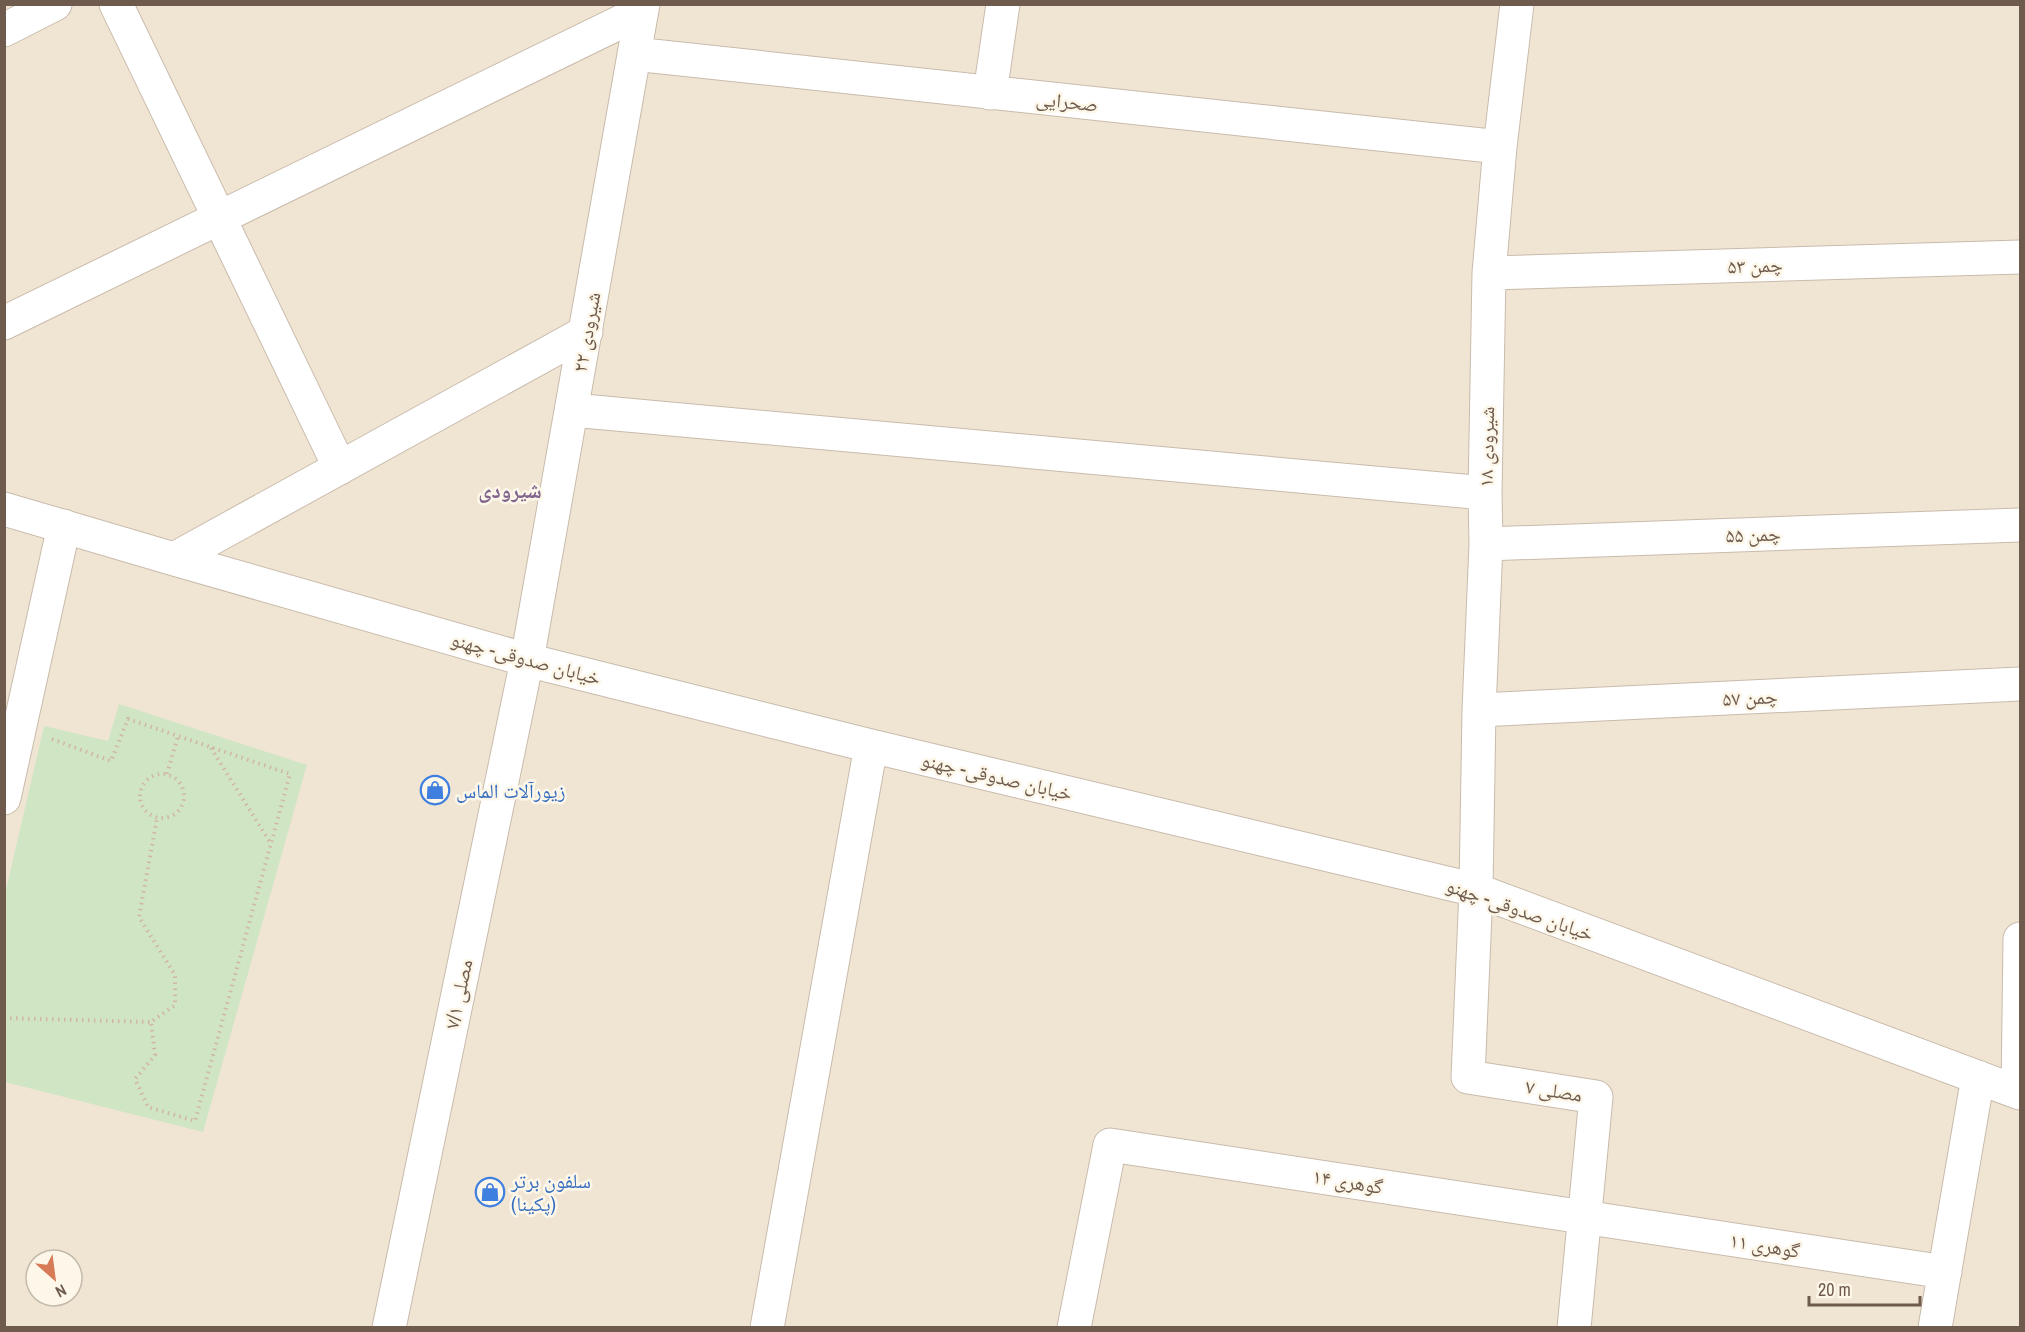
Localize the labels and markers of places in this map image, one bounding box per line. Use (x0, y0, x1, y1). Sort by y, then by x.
shop icon: زیورآلات الماس (419, 774, 451, 806)
place label: زیورآلات الماس (456, 777, 565, 804)
place label: سلفون برتر (پکینا) (510, 1167, 591, 1217)
shop icon: سلفون برتر (پکینا) (474, 1176, 506, 1208)

